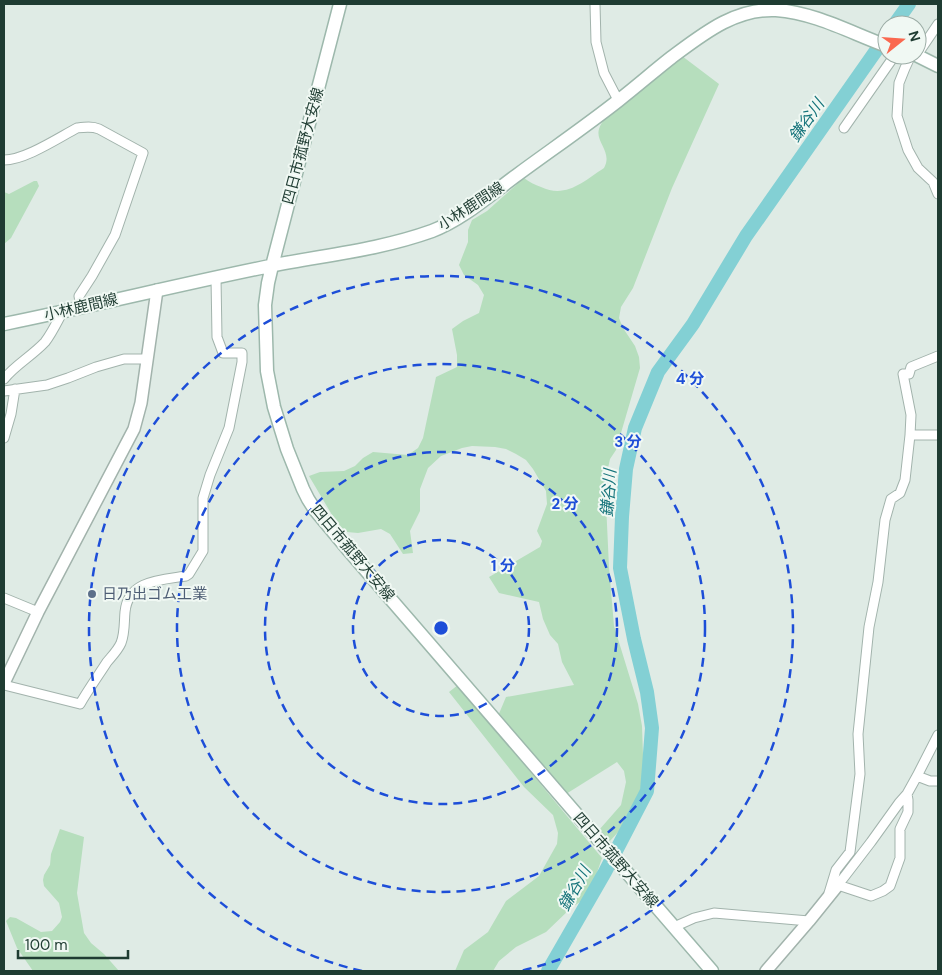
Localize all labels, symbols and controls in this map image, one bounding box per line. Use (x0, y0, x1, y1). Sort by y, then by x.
north arrow (877, 15, 927, 65)
text: N (904, 29, 925, 44)
street label: 四日市菰野大安線 (278, 85, 328, 207)
water label: 鎌谷川 (784, 93, 830, 146)
street label: 小林鹿間線 (434, 177, 508, 235)
street label: 小林鹿間線 (42, 289, 120, 325)
text: 4 分 (676, 369, 704, 389)
text: 3 分 (614, 432, 642, 452)
water label: 鎌谷川 (596, 466, 621, 518)
text: 2 分 (551, 494, 579, 514)
street label: 四日市菰野大安線 (307, 501, 399, 605)
text: 1 分 (491, 556, 515, 576)
place label: 日乃出ゴム工業 (102, 584, 207, 604)
marker: 日乃出ゴム工業 (86, 588, 98, 600)
centre of rings (432, 619, 450, 637)
street label: 四日市菰野大安線 (569, 808, 663, 912)
water label: 鎌谷川 (554, 860, 596, 914)
scale bar (18, 928, 128, 960)
text: 100 m (25, 935, 68, 955)

